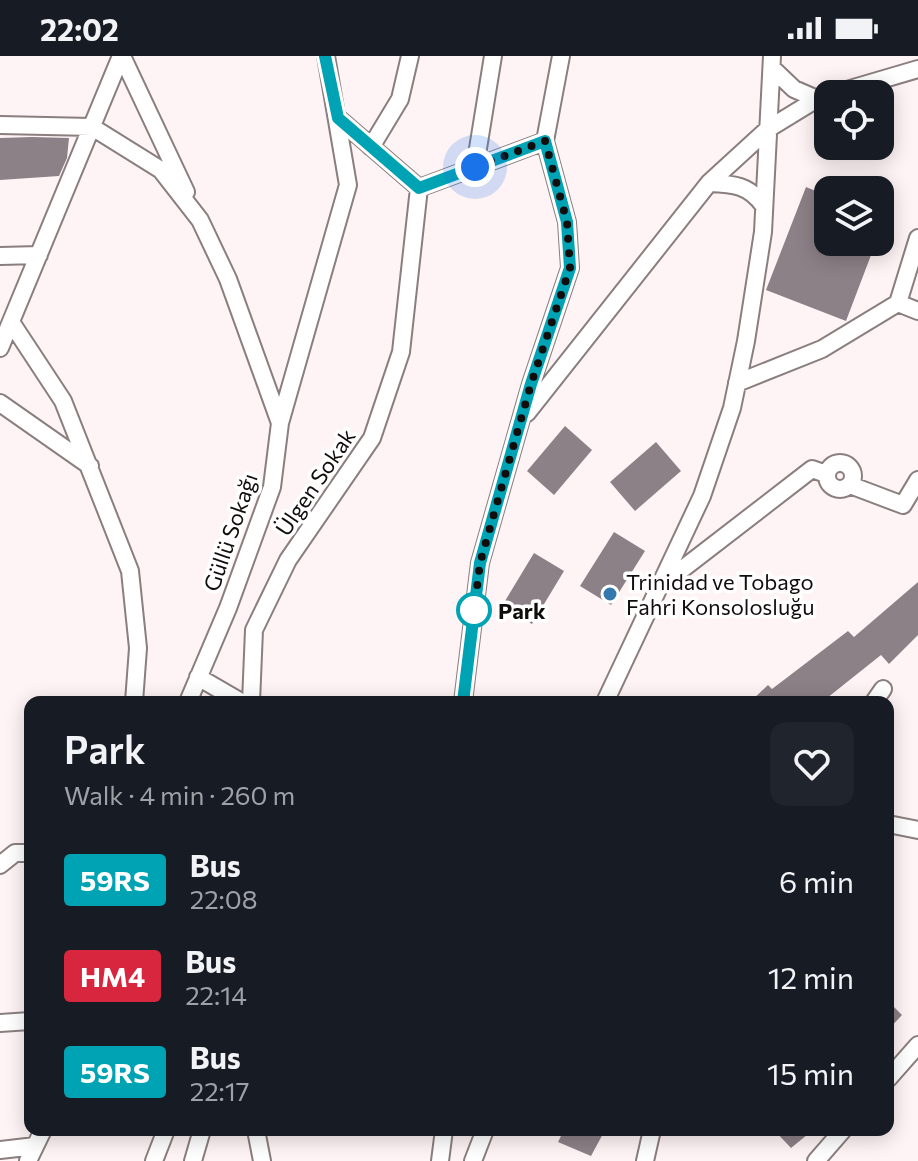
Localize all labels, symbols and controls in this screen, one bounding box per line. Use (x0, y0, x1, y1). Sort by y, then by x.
text: 22:02 (40, 10, 119, 47)
map controls (814, 80, 894, 256)
button: locate (814, 80, 894, 160)
your location (455, 147, 495, 187)
button: layers (814, 176, 894, 256)
street label: Ülgen Sokak (269, 423, 361, 541)
street label: Güllü Sokağı (197, 469, 263, 595)
place label: Trinidad ve Tobago Fahri Konsolosluğu (626, 568, 814, 620)
marker: Trinidad ve Tobago Fahri Konsolosluğu (601, 585, 619, 603)
marker: Park (457, 593, 491, 627)
place label: Park (498, 597, 546, 624)
button: heart (770, 722, 854, 806)
text: Park (64, 725, 145, 772)
text: Walk · 4 min · 260 m (64, 779, 295, 810)
text: Bus (190, 846, 241, 883)
text: 6 min (779, 862, 854, 899)
text: 59RS (80, 863, 150, 897)
text: 22:08 (190, 883, 258, 914)
text: Bus (185, 942, 236, 979)
text: 12 min (768, 958, 854, 995)
text: HM4 (80, 959, 145, 993)
text: 22:14 (185, 979, 247, 1010)
text: Bus (190, 1038, 241, 1075)
text: 15 min (767, 1054, 854, 1091)
text: 59RS (80, 1055, 150, 1089)
text: 22:17 (190, 1075, 250, 1106)

